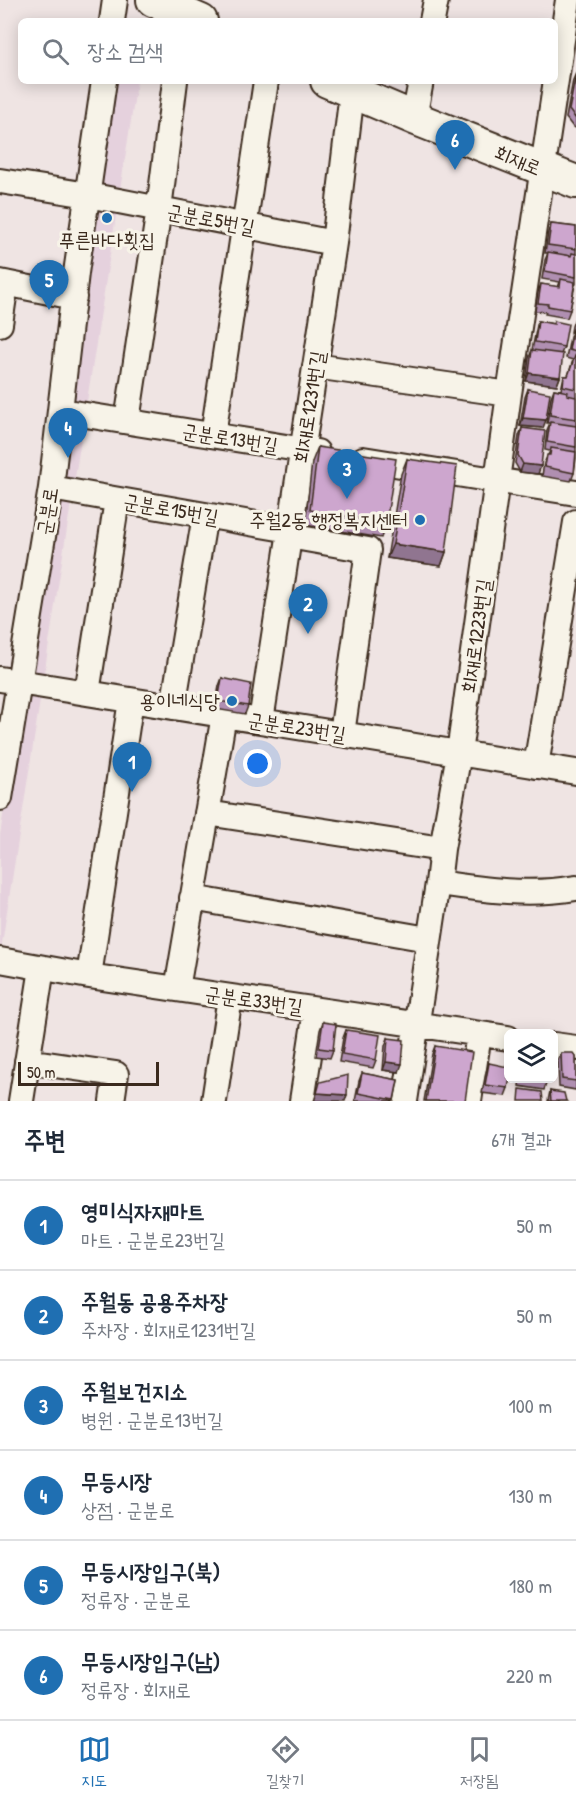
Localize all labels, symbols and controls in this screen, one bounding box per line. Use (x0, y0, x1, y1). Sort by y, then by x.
search box (18, 18, 558, 84)
icon: search (39, 35, 72, 68)
text: 장소 검색 (87, 36, 163, 66)
pin: 6 (436, 120, 474, 170)
street label: 회재로 (491, 138, 546, 181)
street label: 군분로5번길 (165, 197, 257, 240)
marker: 푸른바다횟집 (100, 211, 114, 225)
place label: 푸른바다횟집 (59, 226, 155, 253)
pin: 5 (29, 260, 68, 310)
street label: 회재로1231번길 (286, 349, 331, 465)
pin: 4 (48, 408, 88, 458)
street label: 군분로13번길 (180, 417, 280, 458)
pin: 3 (328, 450, 366, 499)
street label: 군분로 (29, 485, 64, 537)
street label: 군분로15번길 (121, 487, 221, 530)
place label: 주월2동 행정복지센터 (249, 506, 408, 533)
marker: 주월2동 행정복지센터 (413, 513, 427, 527)
street label: 회재로1223번길 (454, 577, 497, 695)
pin: 2 (288, 584, 328, 634)
place label: 용이네식당 (140, 687, 220, 714)
marker: 용이네식당 (225, 694, 239, 708)
street label: 군분로23번길 (246, 705, 348, 748)
pin: 1 (112, 742, 152, 792)
your location (243, 749, 272, 778)
street label: 군분로33번길 (203, 979, 305, 1020)
map controls (504, 1029, 558, 1083)
button: layers (504, 1029, 558, 1083)
scale bar (18, 1059, 159, 1086)
text: 50 m (27, 1061, 56, 1083)
text: 주변 (24, 1122, 66, 1157)
text: 6개 결과 (491, 1126, 552, 1153)
text: 영미식자재마트 (81, 1196, 205, 1226)
text: 1 (40, 1212, 47, 1239)
text: 50 m (516, 1212, 552, 1239)
text: 마트 · 군분로23번길 (81, 1226, 225, 1253)
text: 주월동 공용주차장 (81, 1286, 228, 1316)
text: 2 (39, 1302, 48, 1329)
text: 50 m (516, 1302, 552, 1329)
text: 주차장 · 회재로1231번길 (81, 1316, 256, 1343)
text: 주월보건지소 (81, 1376, 187, 1406)
text: 3 (39, 1392, 48, 1419)
text: 100 m (509, 1392, 552, 1419)
text: 병원 · 군분로13번길 (81, 1406, 223, 1433)
text: 무등시장 (81, 1466, 152, 1496)
text: 4 (40, 1482, 47, 1509)
text: 130 m (509, 1482, 552, 1509)
text: 상점 · 군분로 (81, 1496, 175, 1523)
text: 무등시장입구(북) (81, 1556, 220, 1586)
text: 5 (39, 1572, 48, 1599)
text: 180 m (509, 1572, 552, 1599)
text: 정류장 · 군분로 (81, 1586, 191, 1613)
text: 무등시장입구(남) (81, 1646, 220, 1676)
text: 6 (40, 1662, 47, 1689)
text: 220 m (506, 1662, 552, 1689)
text: 정류장 · 회재로 (81, 1676, 191, 1703)
tab: 지도 (78, 1733, 111, 1791)
tab: 길찾기 (266, 1733, 305, 1791)
tab: 저장됨 (460, 1733, 498, 1791)

